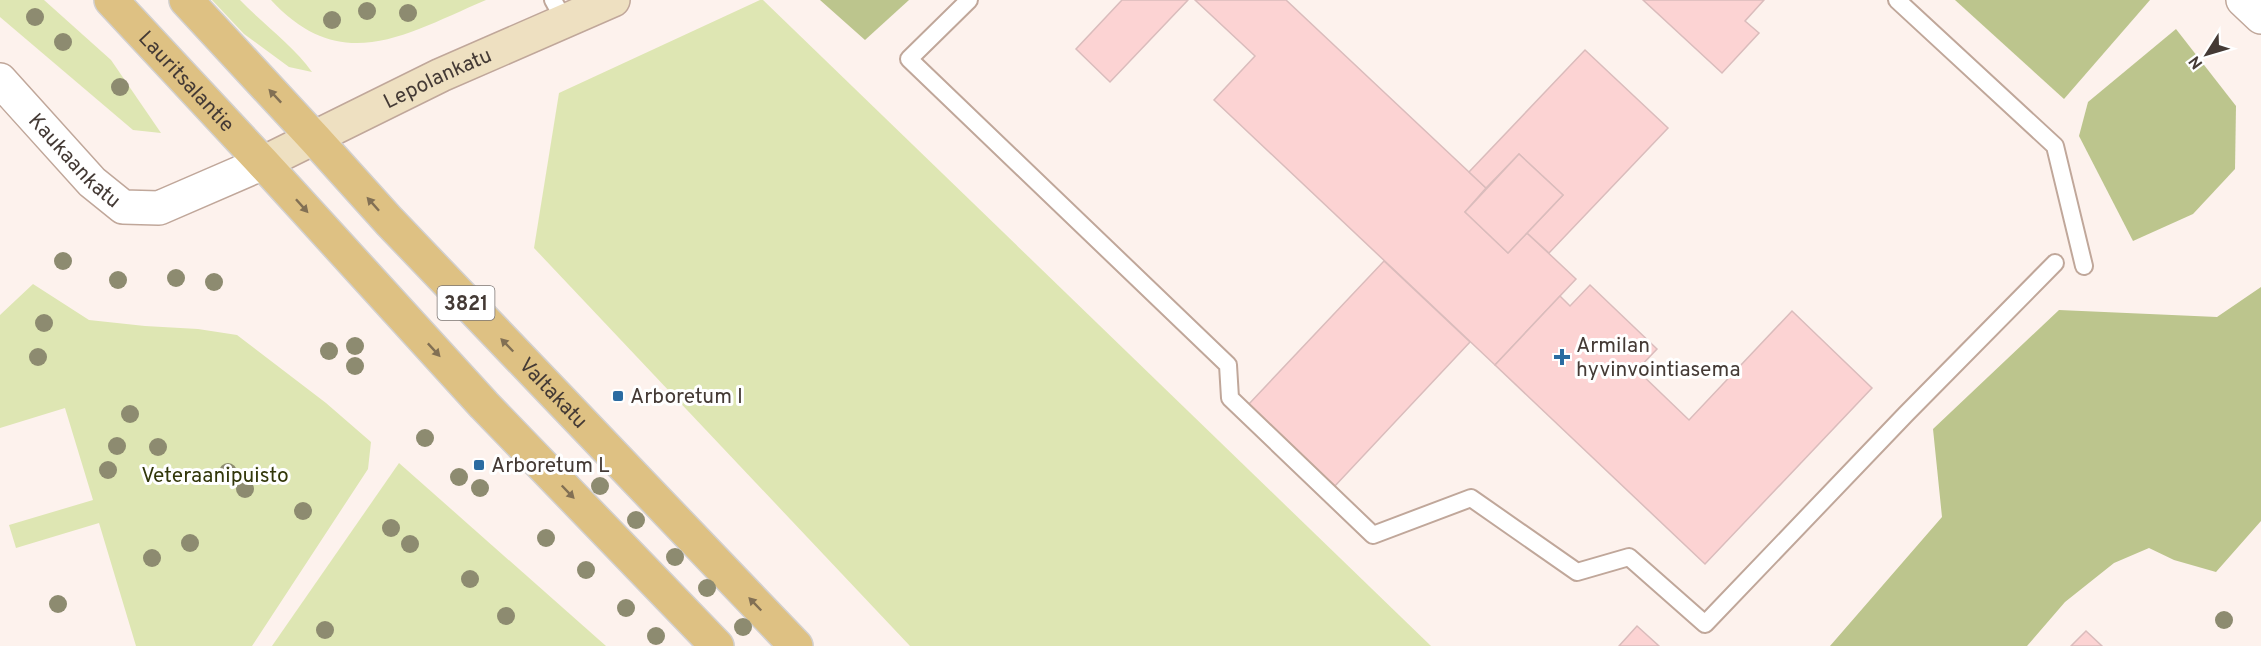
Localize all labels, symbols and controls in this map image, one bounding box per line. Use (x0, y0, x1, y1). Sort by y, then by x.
north arrow (2177, 24, 2237, 84)
street label: Lauritsalantie (132, 26, 240, 139)
street label: Lepolankatu (379, 43, 496, 116)
text: N (2185, 51, 2208, 72)
one-way arrow (269, 89, 282, 104)
street label: Kaukaankatu (22, 108, 126, 215)
one-way arrow (367, 197, 380, 212)
one-way arrow (295, 198, 308, 213)
road number: 3821 (438, 286, 494, 320)
place label: Armilan hyvinvointiasema (1576, 333, 1741, 384)
one-way arrow (500, 338, 514, 353)
one-way arrow (427, 343, 441, 358)
marker: Armilan hyvinvointiasema (1553, 348, 1571, 366)
street label: Valtakatu (512, 353, 593, 435)
place label: Arboretum I (630, 384, 743, 411)
marker: Arboretum I (611, 389, 625, 403)
place label: Arboretum L (491, 453, 610, 480)
marker: Arboretum L (472, 458, 486, 472)
park label: Veteraanipuisto (141, 463, 289, 490)
one-way arrow (561, 485, 575, 499)
one-way arrow (749, 597, 763, 611)

